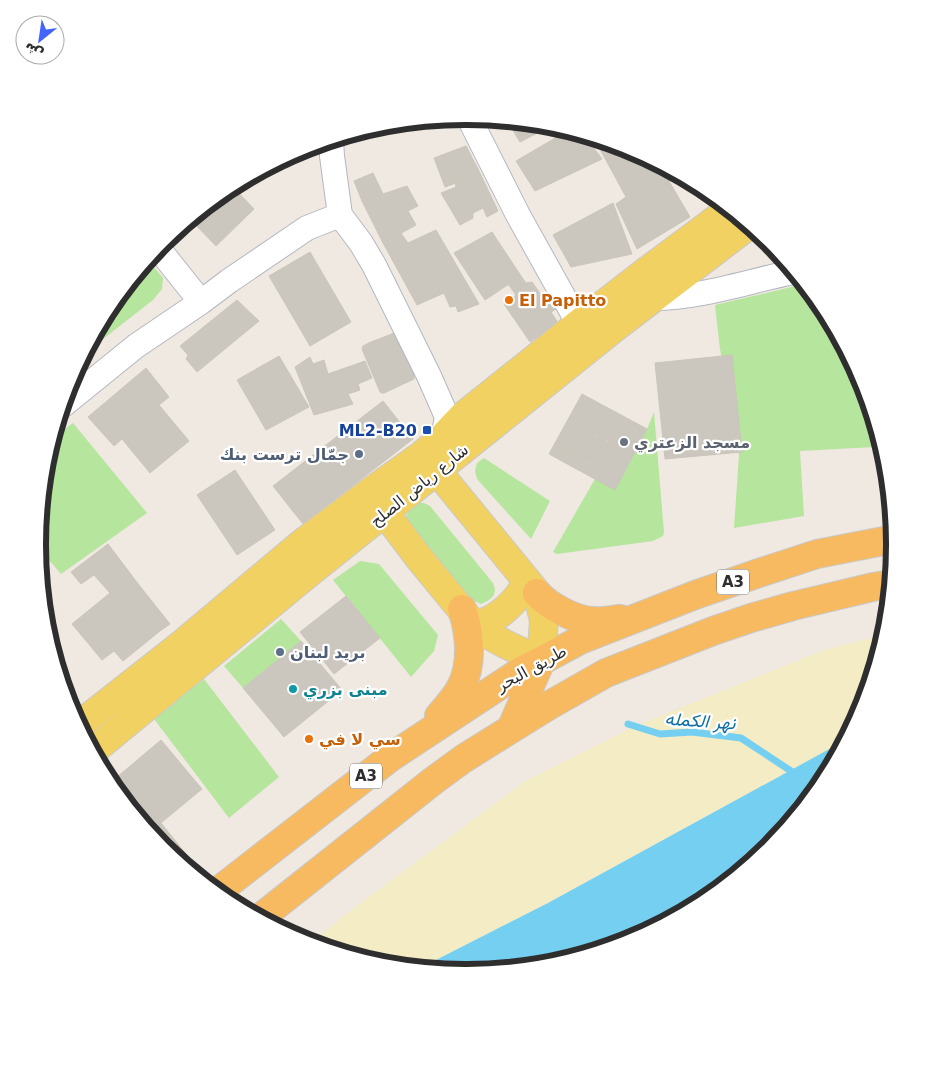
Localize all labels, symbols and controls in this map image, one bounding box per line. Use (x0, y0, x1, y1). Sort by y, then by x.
north arrow (15, 15, 65, 65)
text: ش (21, 39, 46, 63)
place label: El Papitto (519, 291, 606, 310)
marker: El Papitto (503, 294, 515, 306)
place label: ML2-B20 (339, 421, 417, 440)
marker: ML2-B20 (421, 424, 433, 436)
place label: مسجد الزعتري (634, 433, 750, 453)
marker: مسجد الزعتري (618, 436, 630, 448)
street label: شارع رياض الصلح (366, 440, 473, 532)
place label: جمّال ترست بنك (220, 445, 349, 464)
marker: جمّال ترست بنك (353, 448, 365, 460)
road number: A3 (717, 570, 749, 594)
street label: طريق البحر (492, 641, 570, 697)
place label: بريد لبنان (290, 643, 366, 662)
marker: بريد لبنان (274, 646, 286, 658)
place label: مبنى بزري (303, 680, 388, 700)
marker: مبنى بزري (287, 683, 299, 695)
water label: نهر الكمله (664, 708, 737, 734)
place label: سي لا في (319, 730, 401, 750)
marker: سي لا في (303, 733, 315, 745)
road number: A3 (350, 764, 382, 788)

